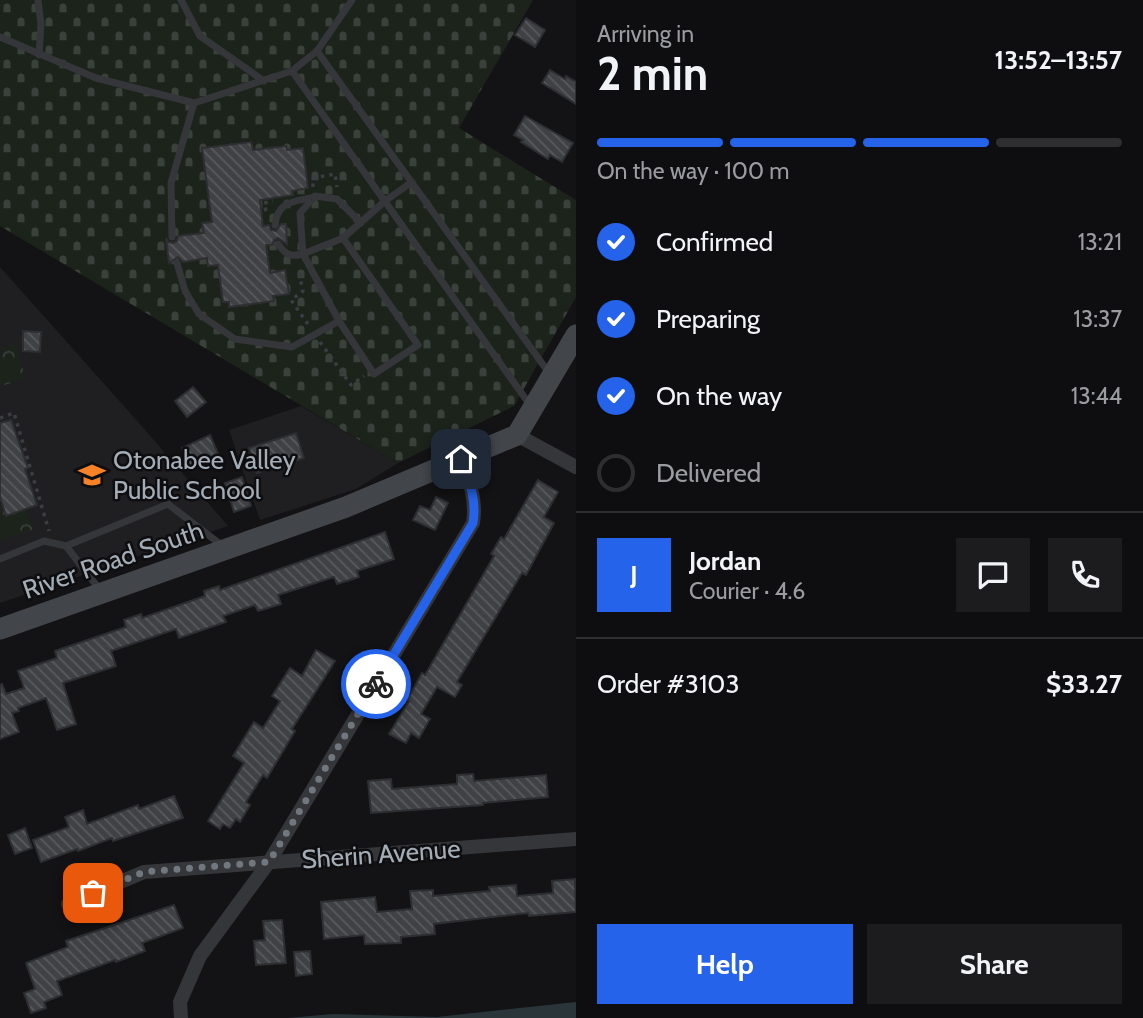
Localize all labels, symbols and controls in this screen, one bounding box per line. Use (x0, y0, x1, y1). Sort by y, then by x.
text: Arriving in (597, 20, 694, 48)
text: 13:52–13:57 (995, 44, 1122, 76)
text: 2 min (597, 46, 708, 102)
text: On the way · 100 m (597, 157, 789, 185)
icon: check (597, 223, 635, 261)
text: Confirmed (656, 226, 773, 258)
text: 13:21 (1078, 228, 1122, 256)
icon: check (597, 300, 635, 338)
text: Preparing (656, 303, 760, 335)
text: 13:37 (1073, 305, 1122, 333)
icon: check (597, 377, 635, 415)
text: On the way (656, 380, 782, 412)
text: 13:44 (1071, 382, 1122, 410)
pin (431, 429, 491, 489)
icon: home (442, 440, 480, 478)
place label: Otonabee Valley Public School (113, 444, 296, 506)
text: Delivered (656, 457, 761, 489)
school or university icon: Otonabee Valley Public School (77, 460, 107, 490)
street label: River Road South (18, 514, 208, 606)
button: chat (956, 538, 1030, 612)
button: phone (1048, 538, 1122, 612)
text: Jordan (689, 545, 761, 577)
text: J (630, 559, 638, 591)
text: Courier · 4.6 (689, 577, 805, 605)
courier (341, 649, 411, 719)
icon: bike (357, 665, 395, 703)
text: Order #3103 (597, 668, 740, 700)
text: $33.27 (1046, 668, 1122, 700)
street label: Sherin Avenue (301, 832, 461, 876)
pin (63, 863, 123, 923)
icon: bag (74, 874, 112, 912)
button: Help (597, 924, 853, 1004)
button: Share (867, 924, 1122, 1004)

